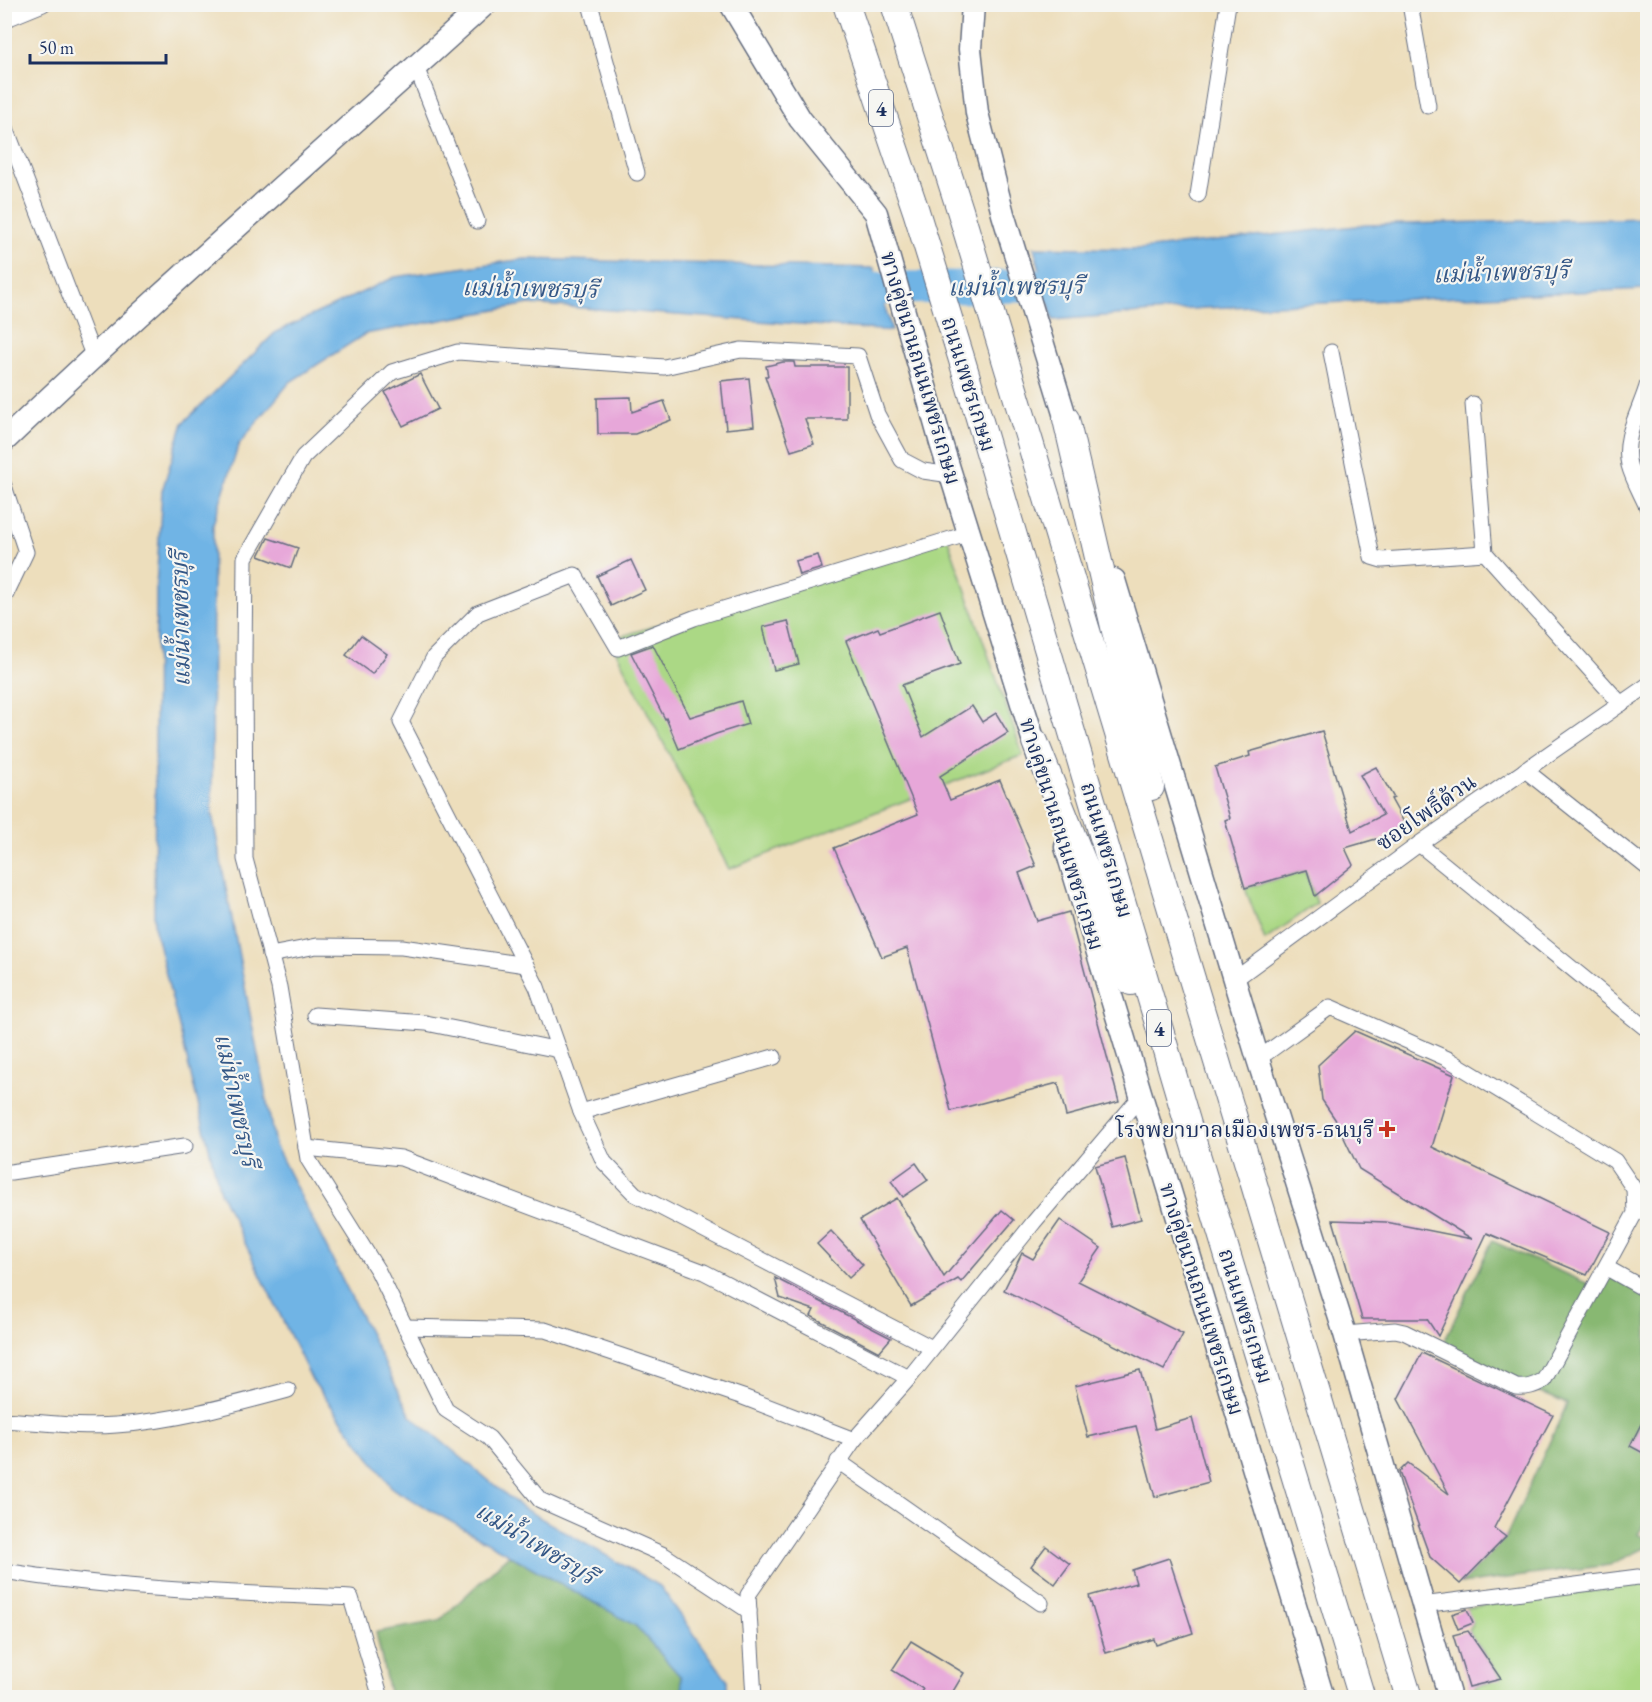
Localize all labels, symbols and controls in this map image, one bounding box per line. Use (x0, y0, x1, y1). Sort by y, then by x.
scale bar (30, 27, 166, 65)
text: 50 m (39, 36, 74, 59)
road number: 4 (869, 90, 893, 126)
street label: ทางคู่ขนานถนนเพชรเกษม (874, 248, 968, 488)
water label: แม่น้ำเพชรบุรี (1432, 252, 1574, 291)
water label: แม่น้ำเพชรบุรี (948, 267, 1089, 304)
water label: แม่น้ำเพชรบุรี (462, 269, 603, 306)
street label: ถนนเพชรเกษม (935, 313, 1003, 455)
water label: แม่น้ำเพชรบุรี (161, 546, 198, 687)
street label: ทางคู่ขนานถนนเพชรเกษม (1014, 715, 1110, 953)
street label: ซอยโพธิ์ด้วน (1369, 766, 1482, 857)
street label: ถนนเพชรเกษม (1075, 779, 1139, 921)
road number: 4 (1147, 1010, 1171, 1046)
water label: แม่น้ำเพชรบุรี (207, 1030, 269, 1174)
place label: โรงพยาบาลเมืองเพชร-ธนบุรี (1115, 1115, 1374, 1144)
marker: โรงพยาบาลเมืองเพชร-ธนบุรี (1378, 1120, 1396, 1138)
street label: ทางคู่ขนานถนนเพชรเกษม (1154, 1180, 1250, 1418)
street label: ถนนเพชรเกษม (1213, 1245, 1279, 1387)
water label: แม่น้ำเพชรบุรี (469, 1493, 607, 1594)

